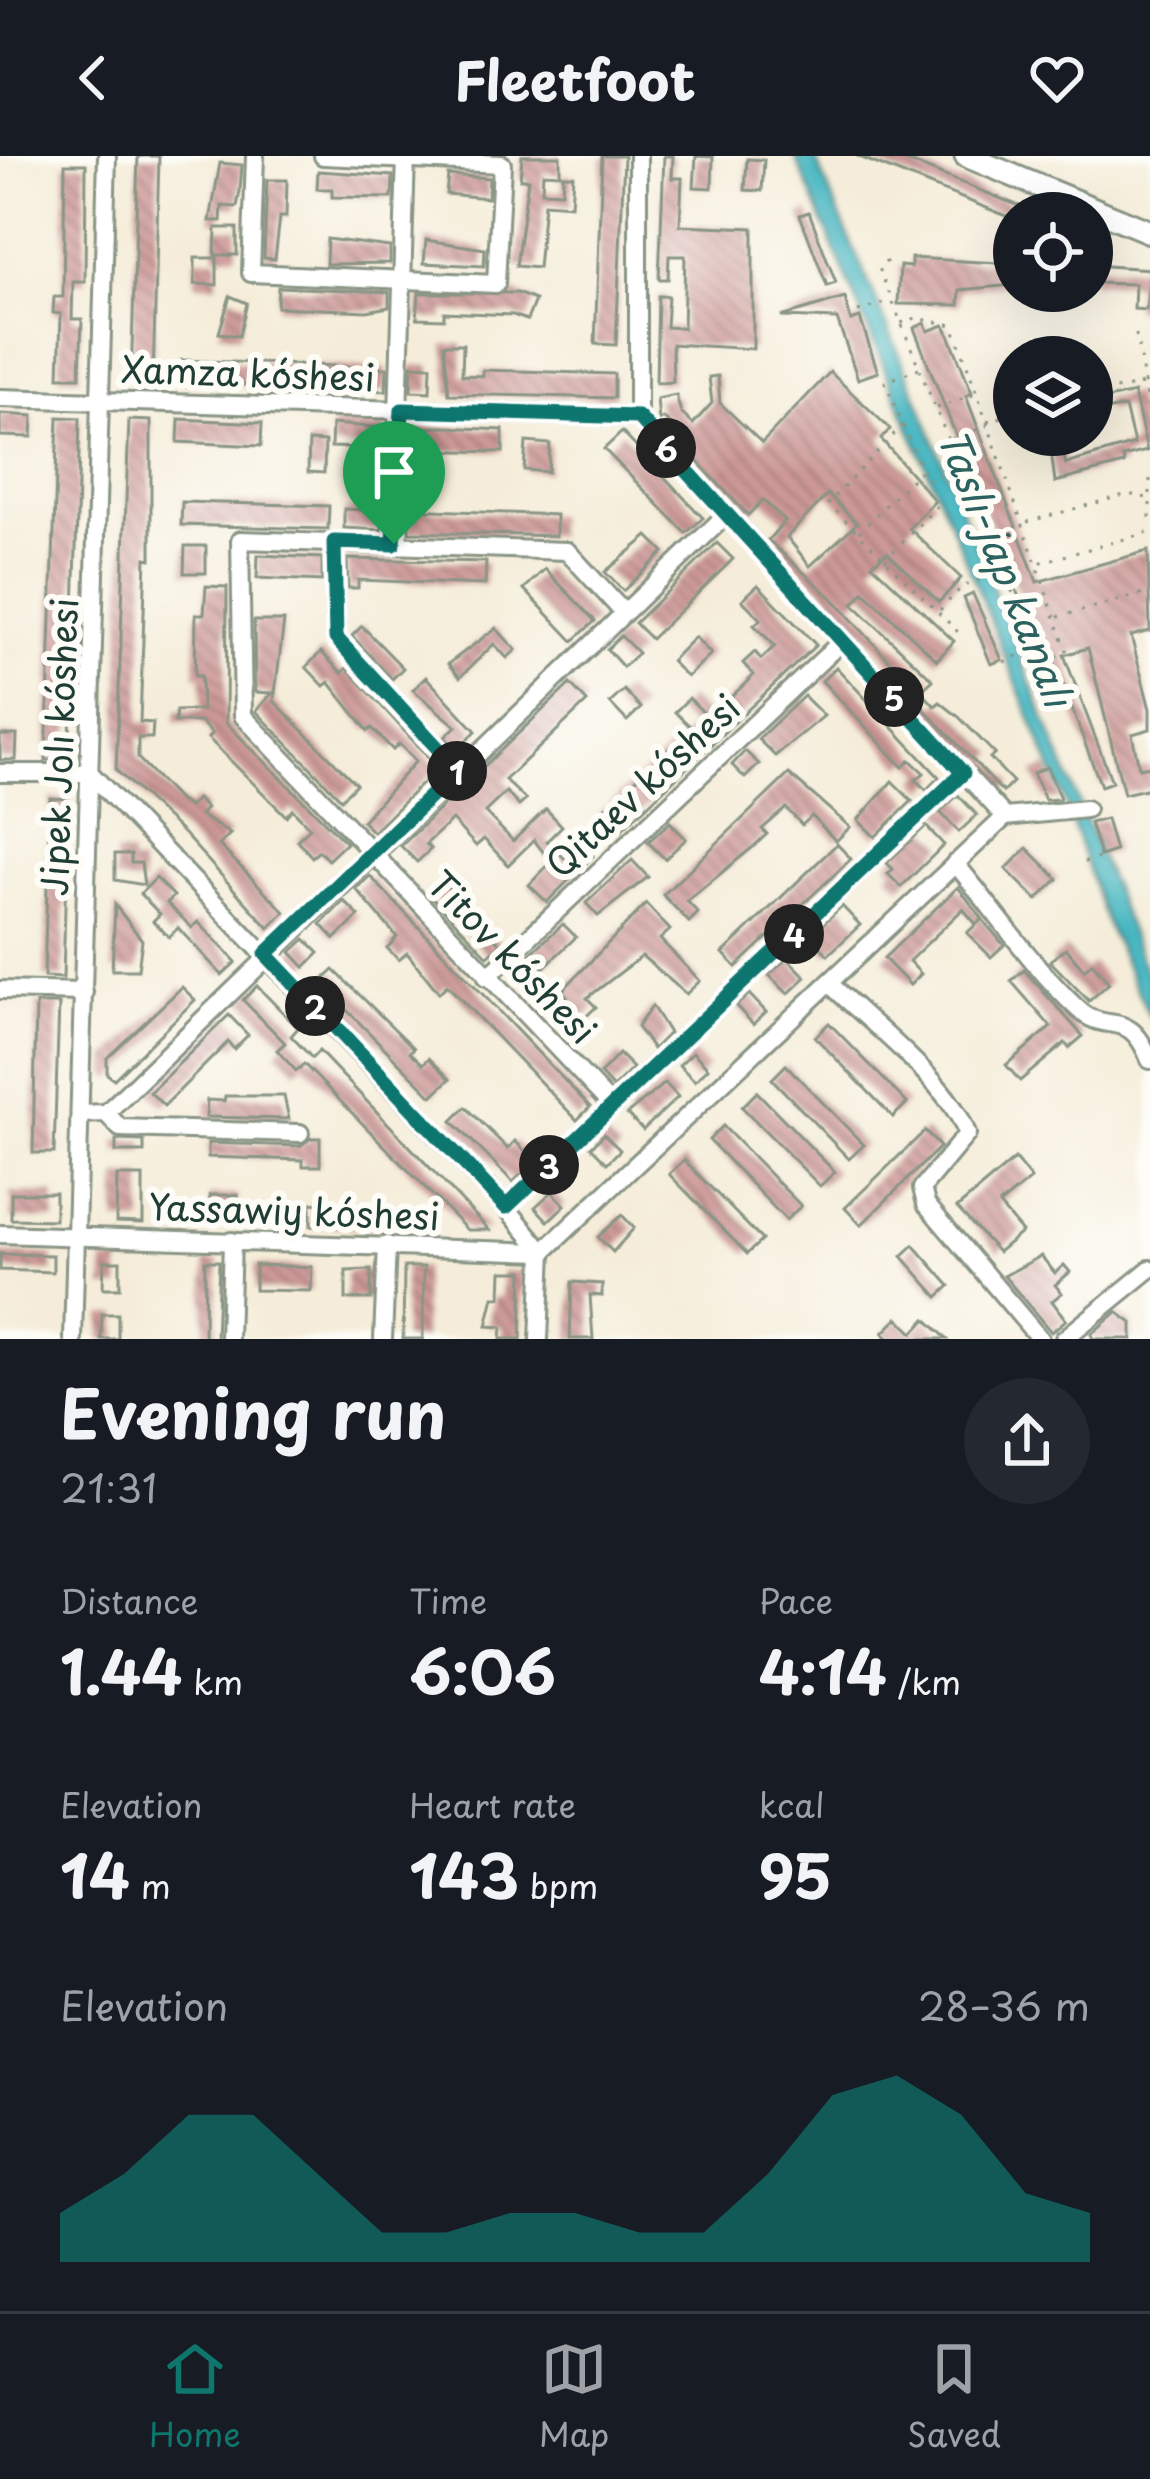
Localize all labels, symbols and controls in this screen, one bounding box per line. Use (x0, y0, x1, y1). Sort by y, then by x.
text: Fleetfoot (454, 38, 696, 119)
icon: back (60, 45, 126, 111)
icon: heart (1024, 45, 1090, 111)
map controls (993, 192, 1113, 456)
button: locate (993, 192, 1113, 312)
button: layers (993, 336, 1113, 456)
street label: Xamza kóshesi (120, 341, 376, 403)
pin: 6 (636, 418, 696, 478)
water label: Taslı-jap kanalı (924, 419, 1090, 717)
pin (343, 421, 445, 544)
text: 6 (654, 423, 678, 473)
icon: arrive (361, 439, 427, 505)
street label: Jipek Jolı kóshesi (26, 597, 90, 897)
pin: 5 (864, 667, 924, 727)
text: 5 (883, 672, 905, 722)
street label: Qitaev kóshesi (533, 681, 751, 889)
pin: 1 (427, 741, 487, 801)
text: 1 (449, 746, 465, 796)
street label: Titov kóshesi (416, 857, 610, 1055)
pin: 4 (764, 904, 824, 964)
text: 4 (783, 909, 805, 959)
pin: 2 (285, 976, 345, 1036)
text: 2 (303, 981, 327, 1031)
pin: 3 (519, 1135, 579, 1195)
text: 3 (538, 1140, 560, 1190)
street label: Yassawiy kóshesi (147, 1178, 441, 1242)
text: Evening run (60, 1362, 446, 1461)
button: share (964, 1378, 1090, 1504)
text: 21:31 (60, 1457, 157, 1516)
text: Distance (60, 1575, 198, 1625)
text: Time (409, 1575, 487, 1625)
text: Pace (759, 1575, 833, 1625)
text: 1.44 (60, 1625, 183, 1715)
text: 6:06 (409, 1625, 556, 1715)
text: 4:14 (759, 1625, 887, 1715)
text: km (183, 1656, 243, 1706)
text: /km (887, 1656, 961, 1706)
text: Elevation (60, 1779, 202, 1829)
text: Heart rate (409, 1779, 576, 1829)
text: kcal (759, 1779, 825, 1829)
text: 14 (60, 1829, 130, 1919)
text: 143 (409, 1829, 519, 1919)
text: 95 (759, 1829, 832, 1919)
text: m (130, 1860, 171, 1910)
text: bpm (519, 1860, 598, 1910)
text: Elevation (60, 1975, 228, 2034)
text: 28–36 m (918, 1975, 1090, 2034)
tab: Home (149, 2336, 241, 2458)
tab: Map (539, 2336, 609, 2458)
tab: Saved (907, 2336, 1001, 2458)

